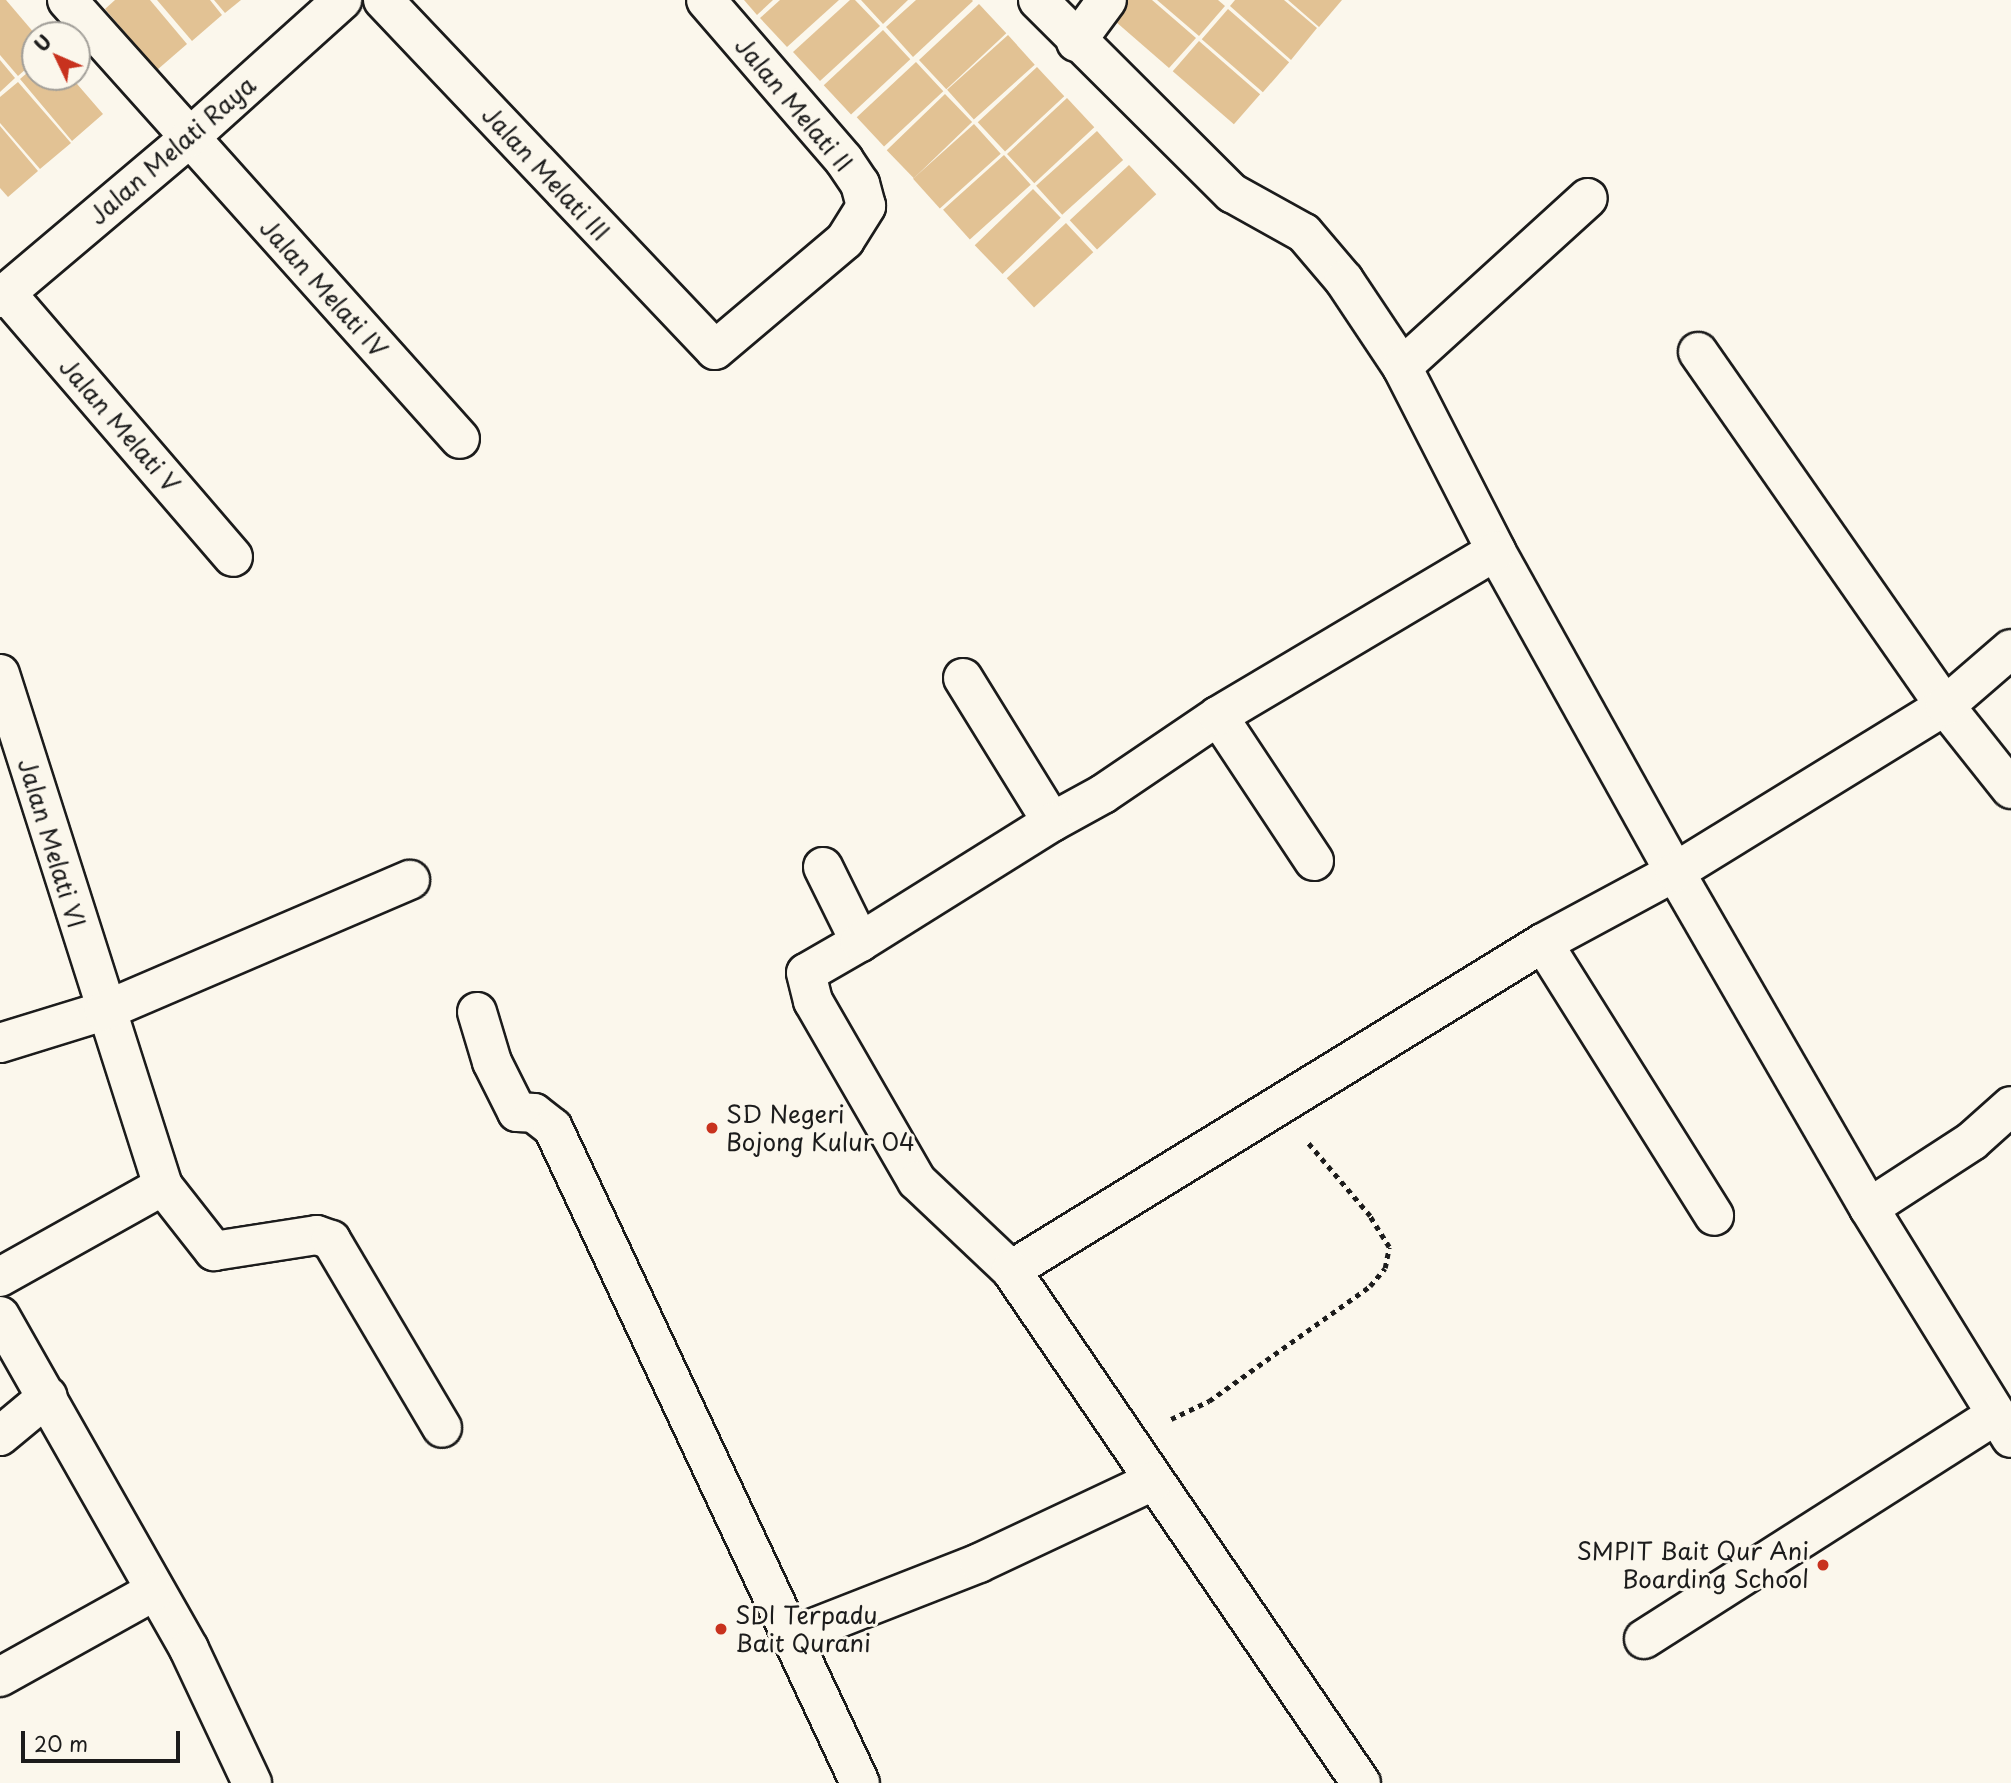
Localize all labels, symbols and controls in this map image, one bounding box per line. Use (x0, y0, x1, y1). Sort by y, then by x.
north arrow (21, 21, 91, 91)
text: U (27, 28, 57, 58)
street label: Jalan Melati II (729, 30, 859, 178)
street label: Jalan Melati Raya (82, 69, 262, 231)
street label: Jalan Melati III (476, 99, 616, 247)
street label: Jalan Melati IV (254, 213, 394, 363)
street label: Jalan Melati V (53, 351, 187, 499)
street label: Jalan Melati VI (12, 754, 92, 932)
place label: SD Negeri Bojong Kulur 04 (726, 1100, 914, 1156)
marker: SD Negeri Bojong Kulur 04 (704, 1120, 720, 1136)
place label: SMPIT Bait Qur Ani Boarding School (1577, 1537, 1809, 1593)
marker: SMPIT Bait Qur Ani Boarding School (1815, 1557, 1831, 1573)
place label: SDI Terpadu Bait Qurani (735, 1601, 879, 1657)
marker: SDI Terpadu Bait Qurani (713, 1621, 729, 1637)
scale bar (24, 1716, 184, 1760)
text: 20 m (34, 1727, 88, 1759)

